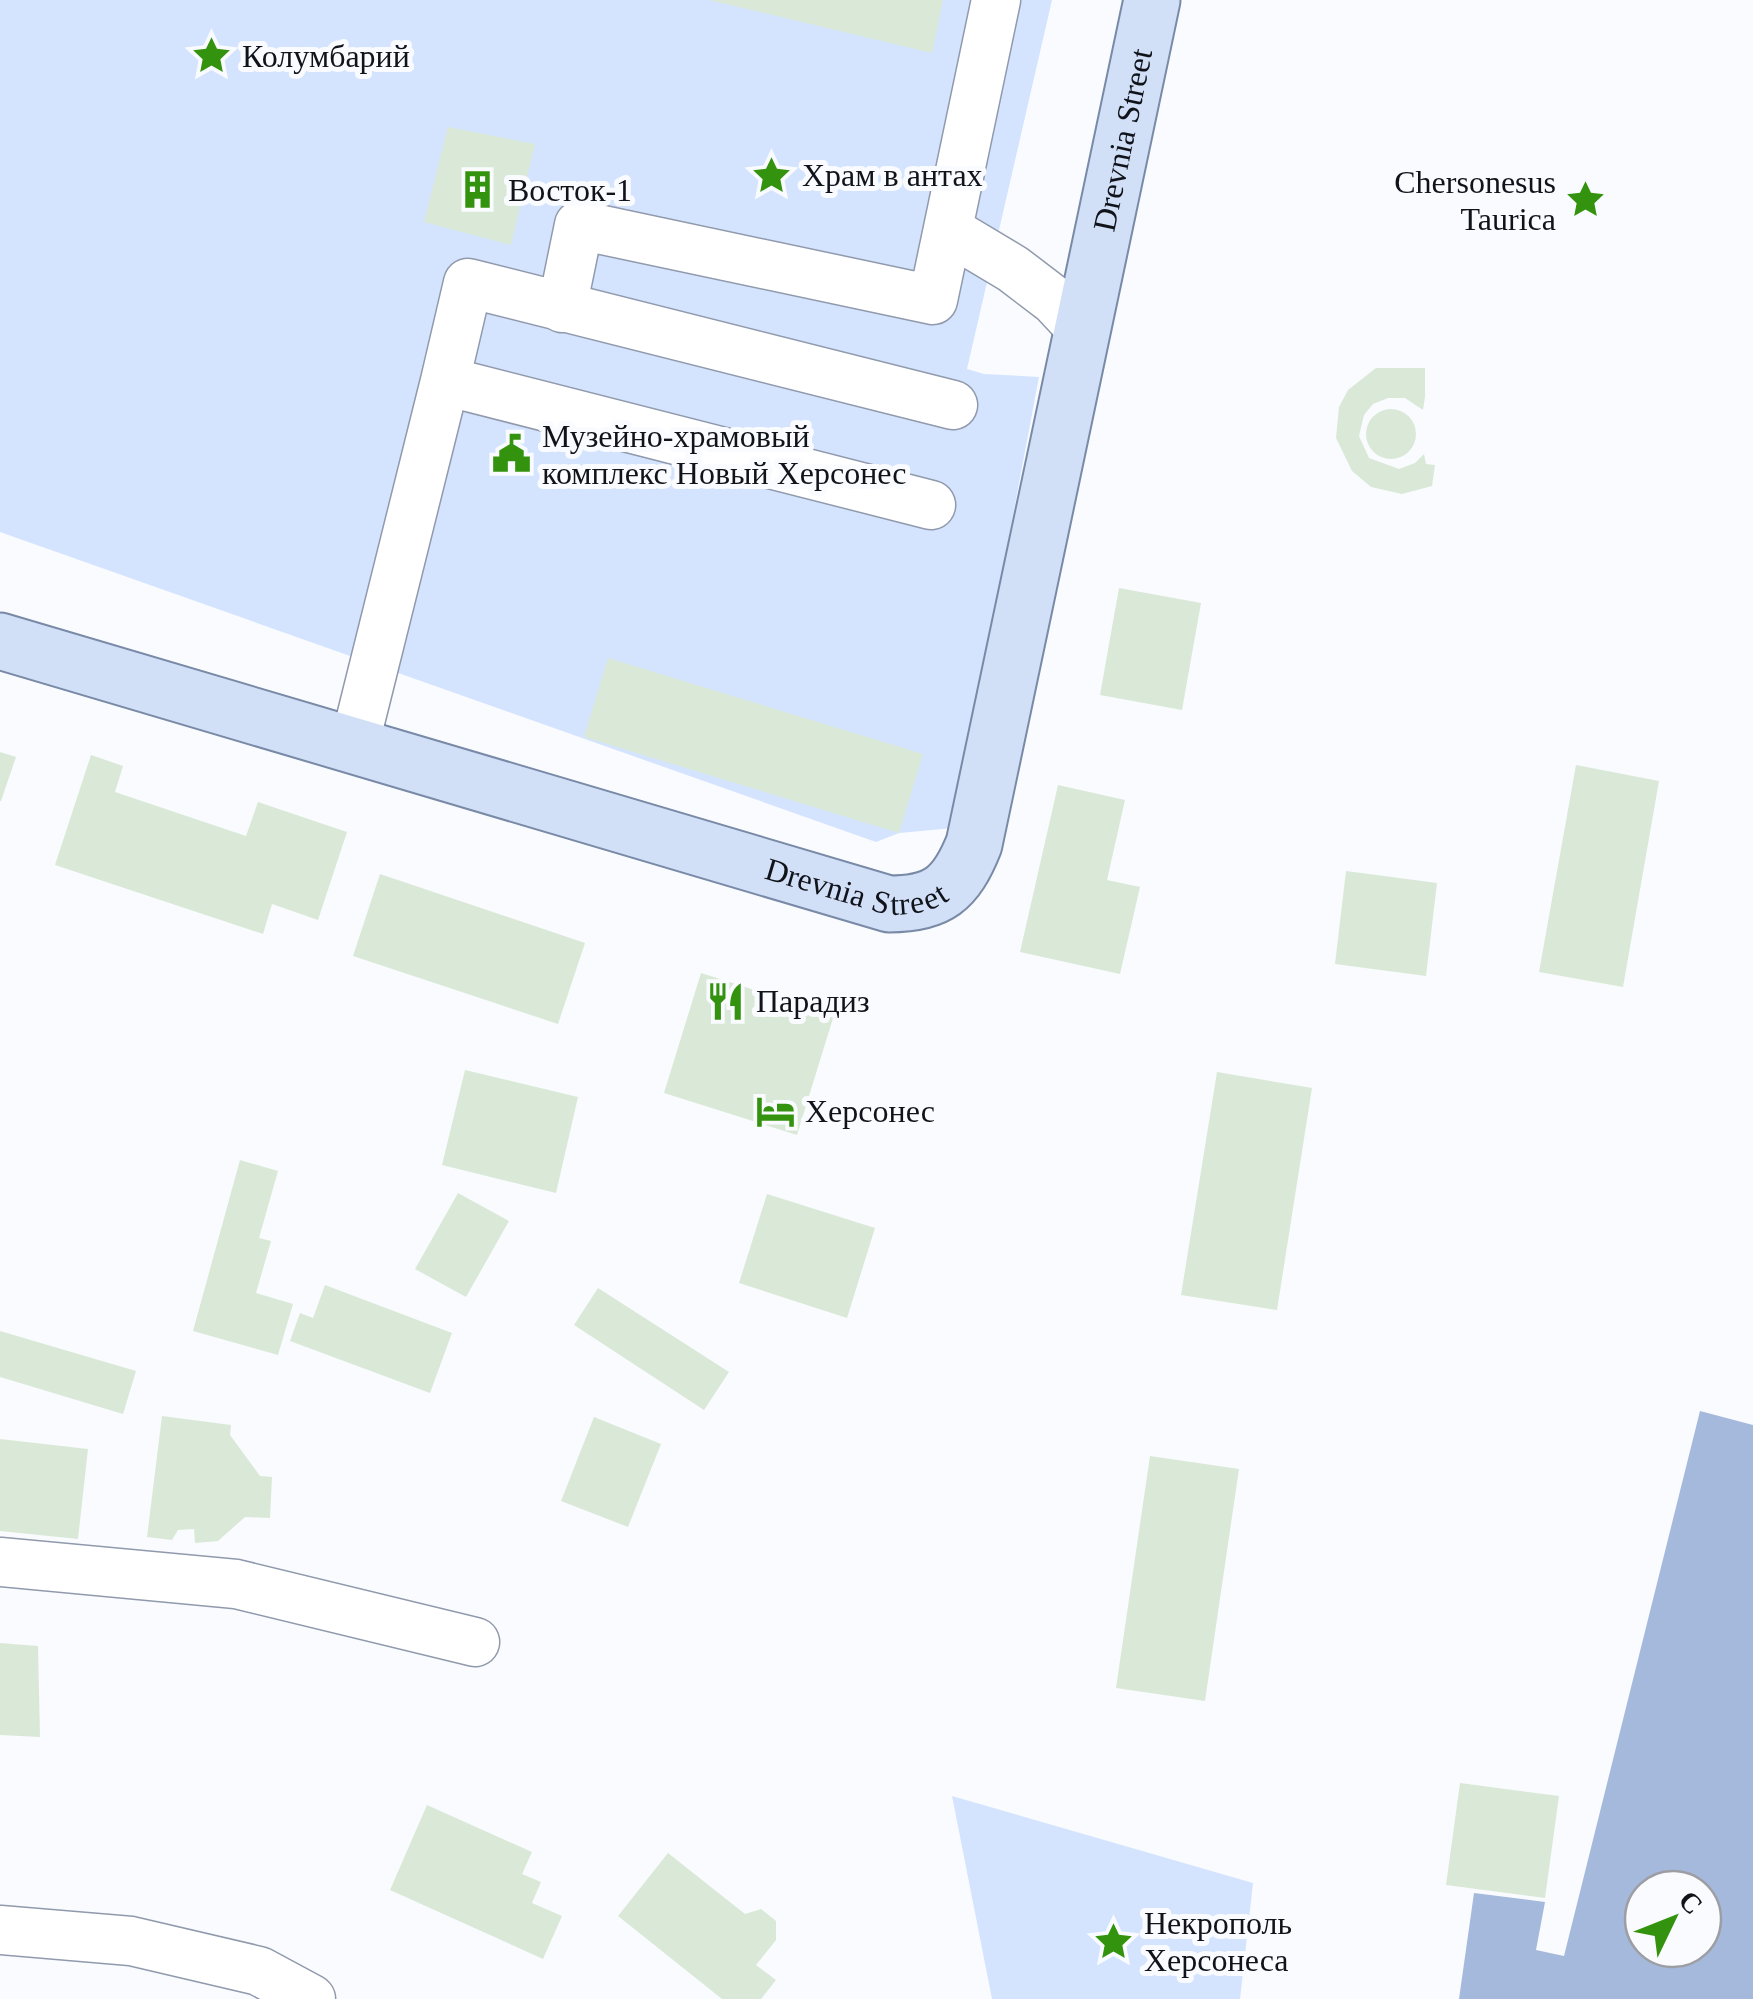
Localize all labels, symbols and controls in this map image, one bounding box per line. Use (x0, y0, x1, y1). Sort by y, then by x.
place icon: Колумбарий (191, 35, 233, 77)
place label: Колумбарий (242, 38, 410, 74)
street label: Drevnia Street (1086, 45, 1159, 235)
place icon: Храм в антах (751, 154, 793, 196)
place label: Храм в антах (802, 157, 983, 193)
place label: Chersonesus Taurica (1394, 164, 1556, 237)
building icon: Восток-1 (457, 169, 499, 211)
place label: Восток-1 (508, 172, 632, 208)
place icon: Chersonesus Taurica (1565, 179, 1607, 221)
place label: Музейно-храмовый комплекс Новый Херсонес (542, 418, 907, 491)
public building icon: Музейно-храмовый комплекс Новый Херсонес (491, 433, 533, 475)
street label: Drevnia Street (761, 850, 954, 922)
restaurant icon: Парадиз (705, 980, 747, 1022)
place label: Парадиз (756, 983, 870, 1019)
hotel icon: Херсонес (754, 1090, 796, 1132)
place label: Херсонес (805, 1093, 935, 1129)
north arrow (1623, 1869, 1723, 1969)
text: С (1673, 1884, 1709, 1920)
place label: Некрополь Херсонеса (1144, 1905, 1292, 1978)
place icon: Некрополь Херсонеса (1093, 1920, 1135, 1962)

